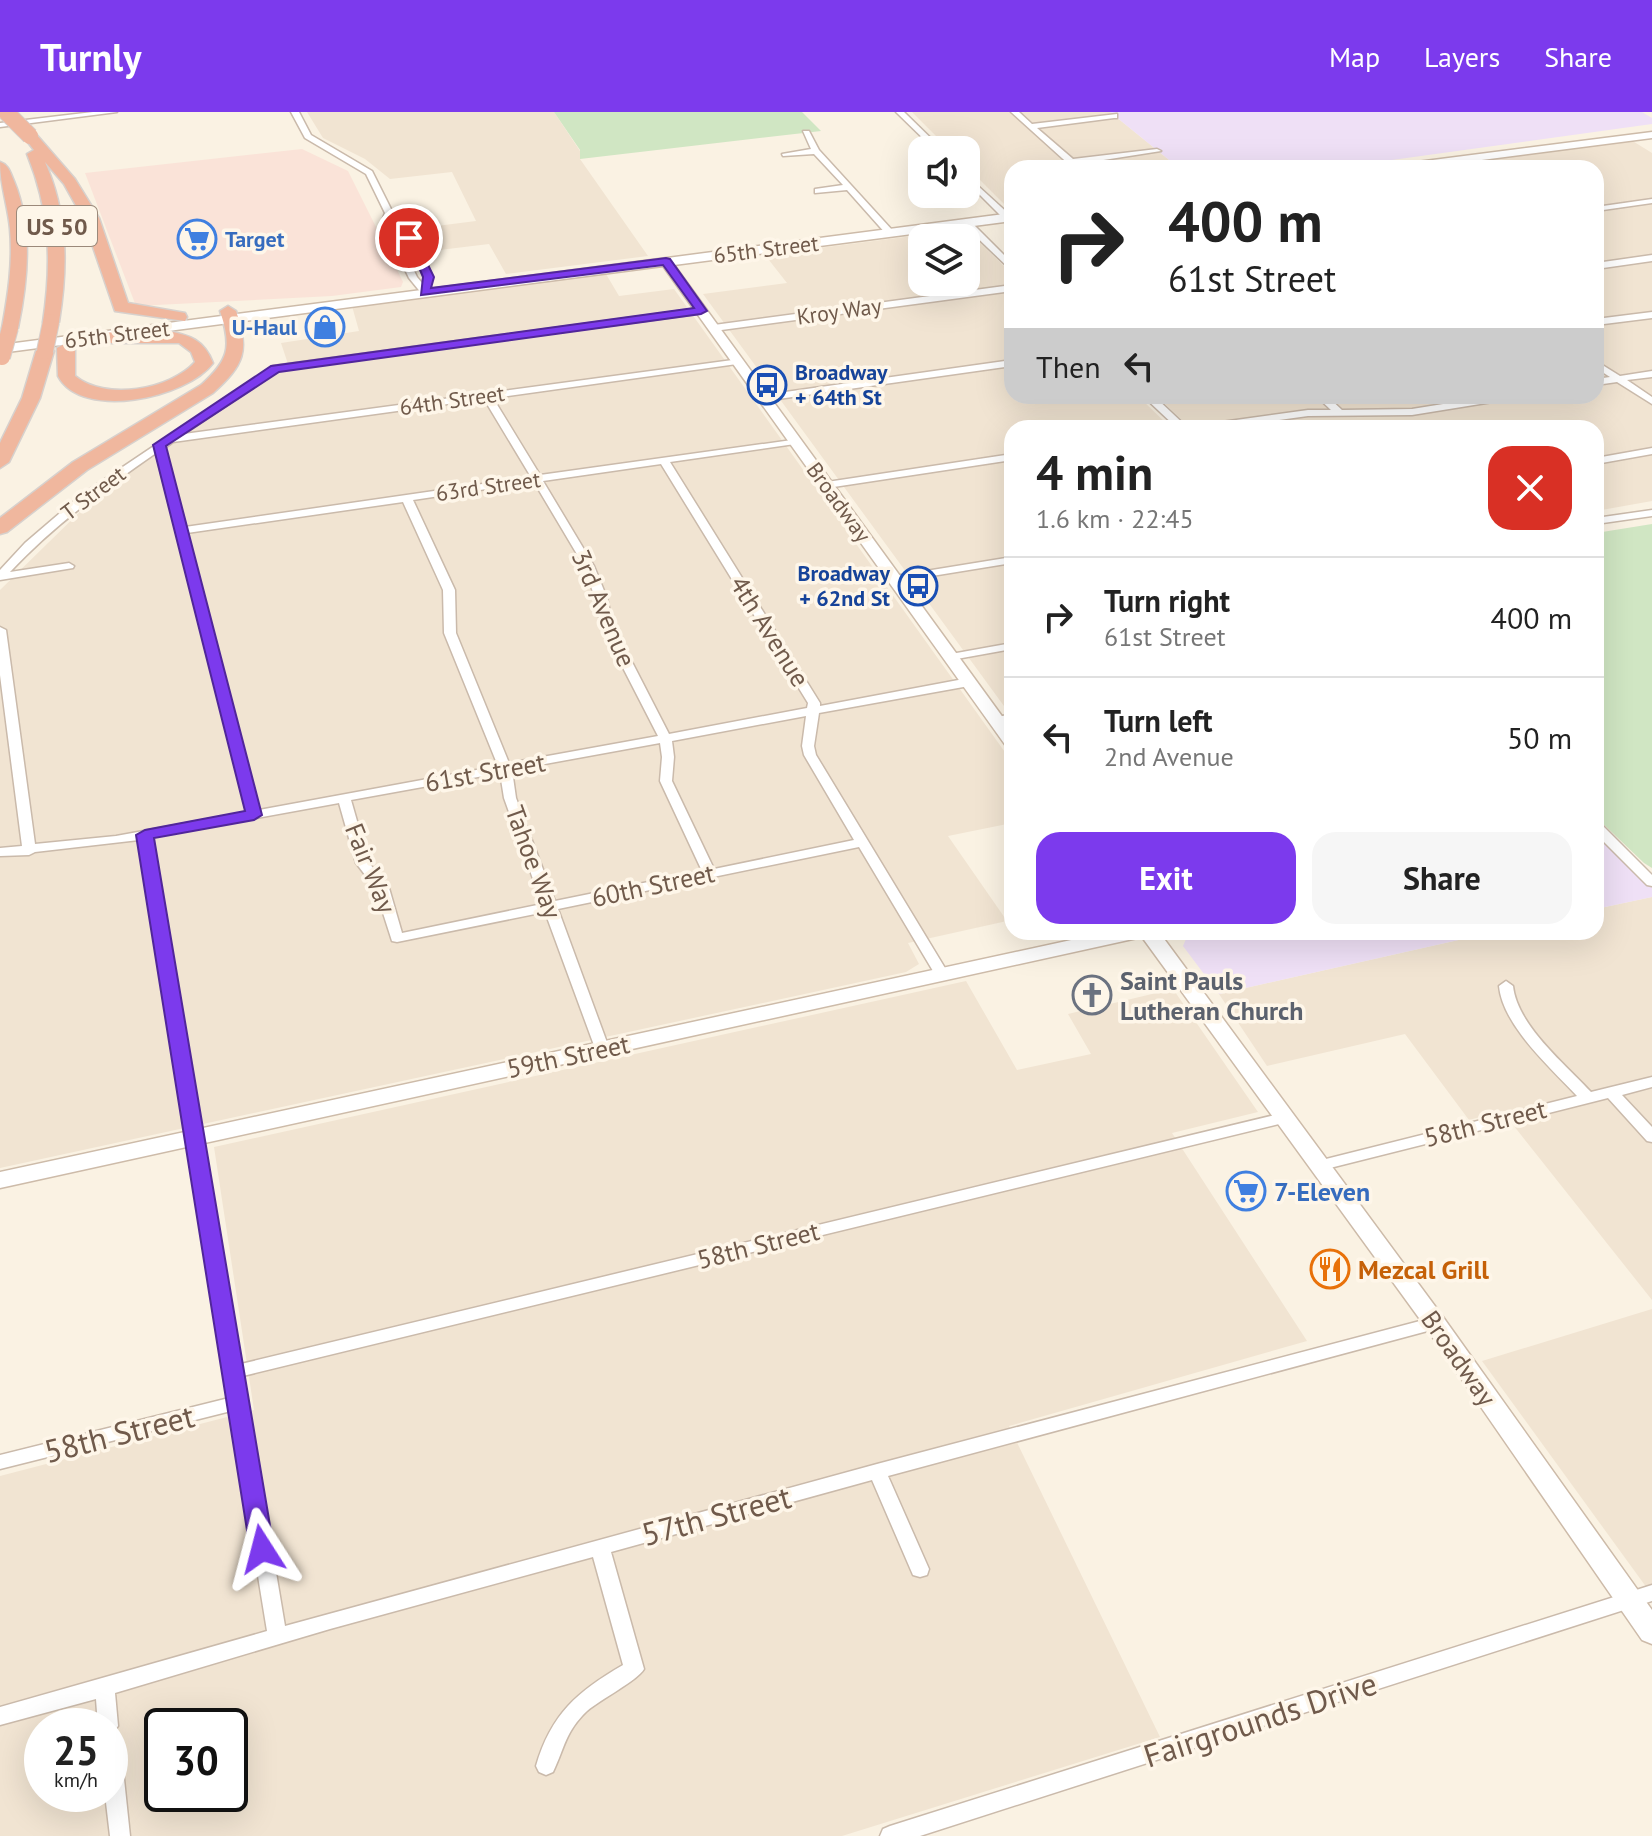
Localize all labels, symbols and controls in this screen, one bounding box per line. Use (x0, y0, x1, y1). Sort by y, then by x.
text: Turnly (40, 32, 141, 81)
text: Map (1329, 38, 1380, 75)
text: Layers (1424, 38, 1500, 75)
text: Share (1544, 38, 1612, 75)
map controls (908, 136, 980, 296)
button: sound (908, 136, 980, 208)
text: 400 m (1168, 185, 1323, 257)
icon: right (1036, 192, 1140, 296)
pin (375, 204, 443, 272)
road number: US 50 (17, 206, 97, 246)
icon: arrive (387, 216, 431, 260)
supermarket icon: Target (176, 218, 218, 260)
button: layers (908, 224, 980, 296)
place label: Target (225, 225, 285, 253)
street label: 65th Street (712, 229, 821, 269)
text: 61st Street (1168, 255, 1336, 302)
street label: Kroy Way (795, 291, 884, 331)
shop icon: U-Haul (304, 306, 346, 348)
place label: U-Haul (232, 313, 298, 341)
street label: 65th Street (63, 314, 172, 354)
icon: left (1117, 344, 1161, 388)
text: Then (1036, 347, 1101, 386)
place label: Broadway + 64th St (795, 358, 888, 411)
bus stop icon: Broadway + 64th St (746, 364, 788, 406)
street label: 64th Street (398, 379, 507, 421)
text: 4 min (1036, 441, 1153, 503)
button: close (1488, 446, 1572, 530)
street label: Broadway (801, 456, 878, 548)
street label: T Street (55, 459, 131, 526)
street label: 63rd Street (434, 465, 543, 507)
text: 1.6 km · 22:45 (1036, 502, 1194, 535)
street label: 3rd Avenue (565, 544, 643, 672)
place label: Broadway + 62nd St (797, 559, 890, 612)
bus stop icon: Broadway + 62nd St (897, 565, 939, 607)
street label: 4th Avenue (723, 569, 817, 693)
text: Turn right (1104, 581, 1230, 620)
icon: right (1036, 595, 1080, 639)
text: 400 m (1491, 598, 1572, 637)
text: 61st Street (1104, 620, 1225, 653)
text: Turn left (1104, 701, 1212, 740)
icon: left (1036, 715, 1080, 759)
text: 50 m (1507, 718, 1572, 757)
text: 2nd Avenue (1104, 740, 1234, 773)
street label: 61st Street (422, 745, 548, 799)
street label: Tahoe Way (498, 801, 570, 923)
street label: Fair Way (338, 818, 404, 918)
button: Exit (1036, 832, 1296, 924)
button: Share (1312, 832, 1572, 924)
street label: 60th Street (589, 856, 718, 914)
place label: Saint Pauls Lutheran Church (1120, 964, 1303, 1027)
church icon: Saint Pauls Lutheran Church (1071, 974, 1113, 1016)
street label: 59th Street (504, 1027, 633, 1085)
street label: 58th Street (1420, 1092, 1550, 1154)
supermarket icon: 7-Eleven (1225, 1170, 1267, 1212)
place label: 7-Eleven (1274, 1175, 1370, 1208)
street label: 58th Street (693, 1214, 823, 1276)
restaurant icon: Mezcal Grill (1309, 1248, 1351, 1290)
place label: Mezcal Grill (1358, 1253, 1489, 1286)
street label: Broadway (1414, 1304, 1504, 1412)
street label: 58th Street (39, 1394, 199, 1472)
street label: 57th Street (637, 1475, 795, 1555)
position arrow (220, 1507, 304, 1591)
street label: Fairgrounds Drive (1138, 1662, 1382, 1776)
speed limit sign: 30 (144, 1708, 248, 1812)
text: 25 (53, 1724, 99, 1776)
text: km/h (54, 1767, 98, 1793)

